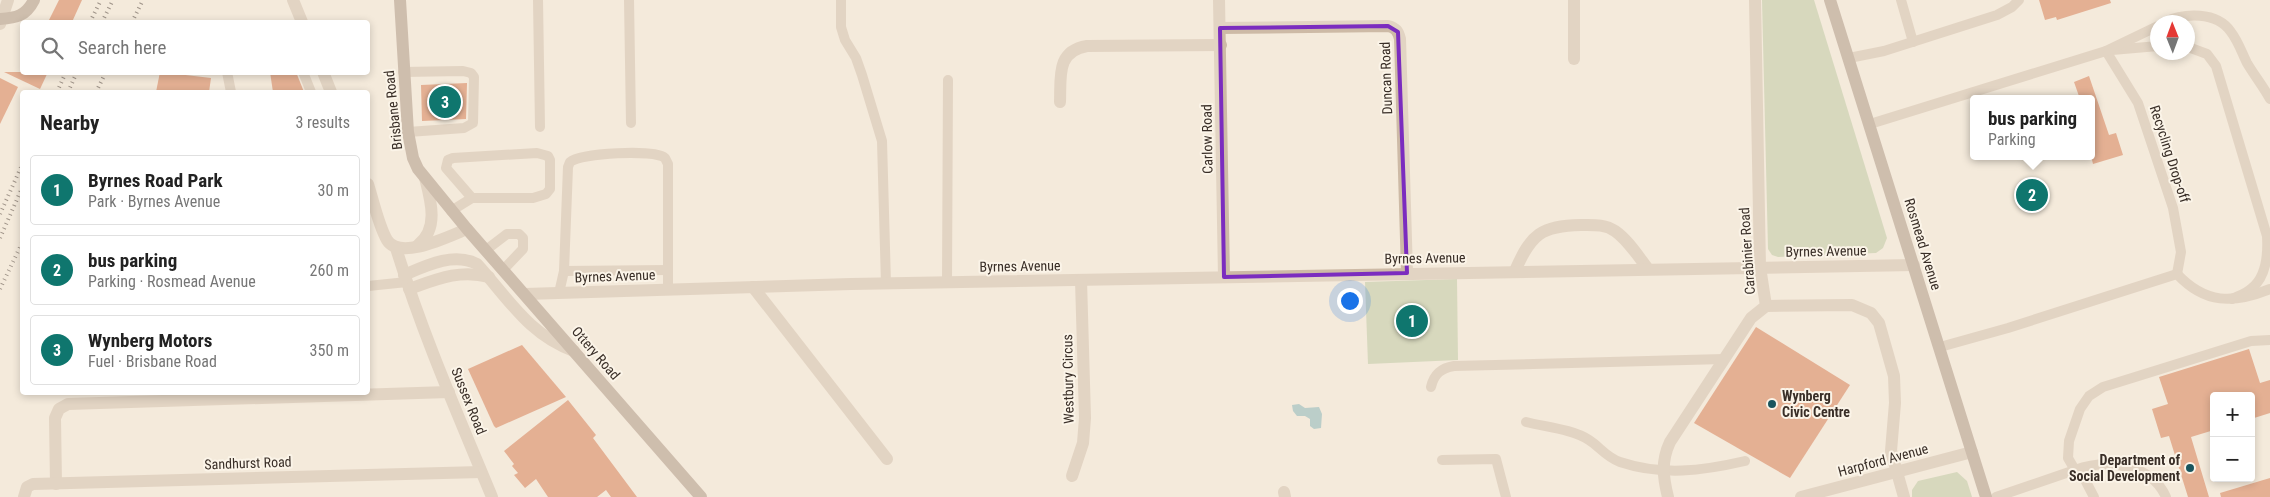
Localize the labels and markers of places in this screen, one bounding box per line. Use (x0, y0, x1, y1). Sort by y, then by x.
pin: 3 (429, 83, 461, 121)
pin: 2 (2016, 176, 2048, 214)
pin: 1 (1396, 302, 1428, 340)
place label: Wynberg Civic Centre (1782, 388, 1850, 420)
marker: Wynberg Civic Centre (1766, 398, 1778, 410)
place label: Department of Social Development (2069, 452, 2180, 484)
marker: Department of Social Development (2184, 462, 2196, 474)

